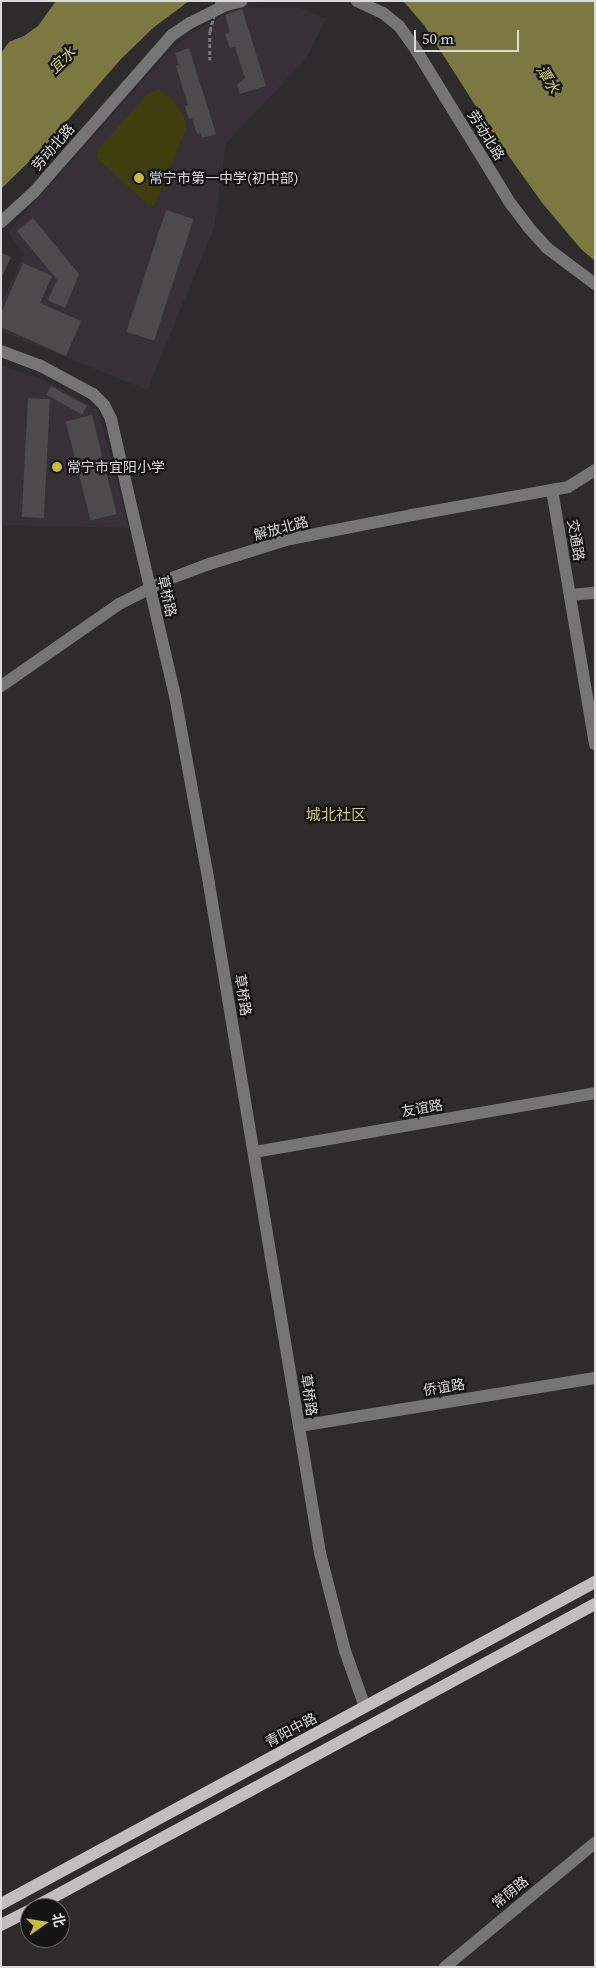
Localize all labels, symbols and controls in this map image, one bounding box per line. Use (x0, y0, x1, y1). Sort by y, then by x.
scale bar (416, 20, 521, 52)
text: 50 m (422, 28, 454, 49)
water label: 宜水 (45, 43, 79, 77)
water label: 潭水 (533, 62, 563, 96)
street label: 劳动北路 (464, 107, 508, 163)
street label: 劳动北路 (28, 120, 78, 174)
place label: 常宁市第一中学(初中部) (149, 170, 298, 186)
marker: 常宁市第一中学(初中部) (133, 172, 145, 184)
place label: 常宁市宜阳小学 (67, 459, 165, 475)
marker: 常宁市宜阳小学 (51, 461, 63, 473)
street label: 解放北路 (252, 513, 310, 543)
street label: 交通路 (564, 518, 588, 562)
street label: 草桥路 (154, 574, 180, 618)
district label: 城北社区 (306, 806, 366, 824)
street label: 草桥路 (231, 973, 255, 1017)
street label: 友谊路 (400, 1096, 444, 1120)
street label: 草桥路 (297, 1373, 321, 1417)
street label: 侨谊路 (422, 1375, 466, 1399)
street label: 青阳中路 (262, 1709, 320, 1751)
street label: 常荫路 (488, 1872, 532, 1912)
north arrow (20, 1898, 70, 1948)
text: 北 (47, 1911, 70, 1929)

